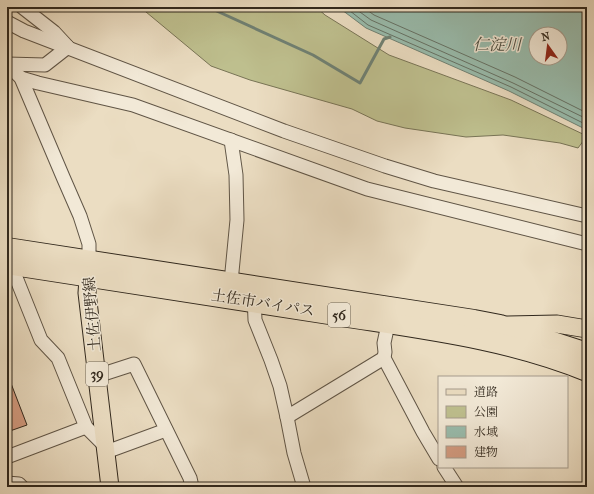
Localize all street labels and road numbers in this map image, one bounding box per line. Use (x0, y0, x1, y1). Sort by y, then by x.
street label: 土佐伊野線 (80, 276, 104, 352)
street label: 土佐市バイパス (210, 286, 316, 320)
road number: 56 (328, 303, 350, 327)
road number: 39 (86, 362, 108, 386)

